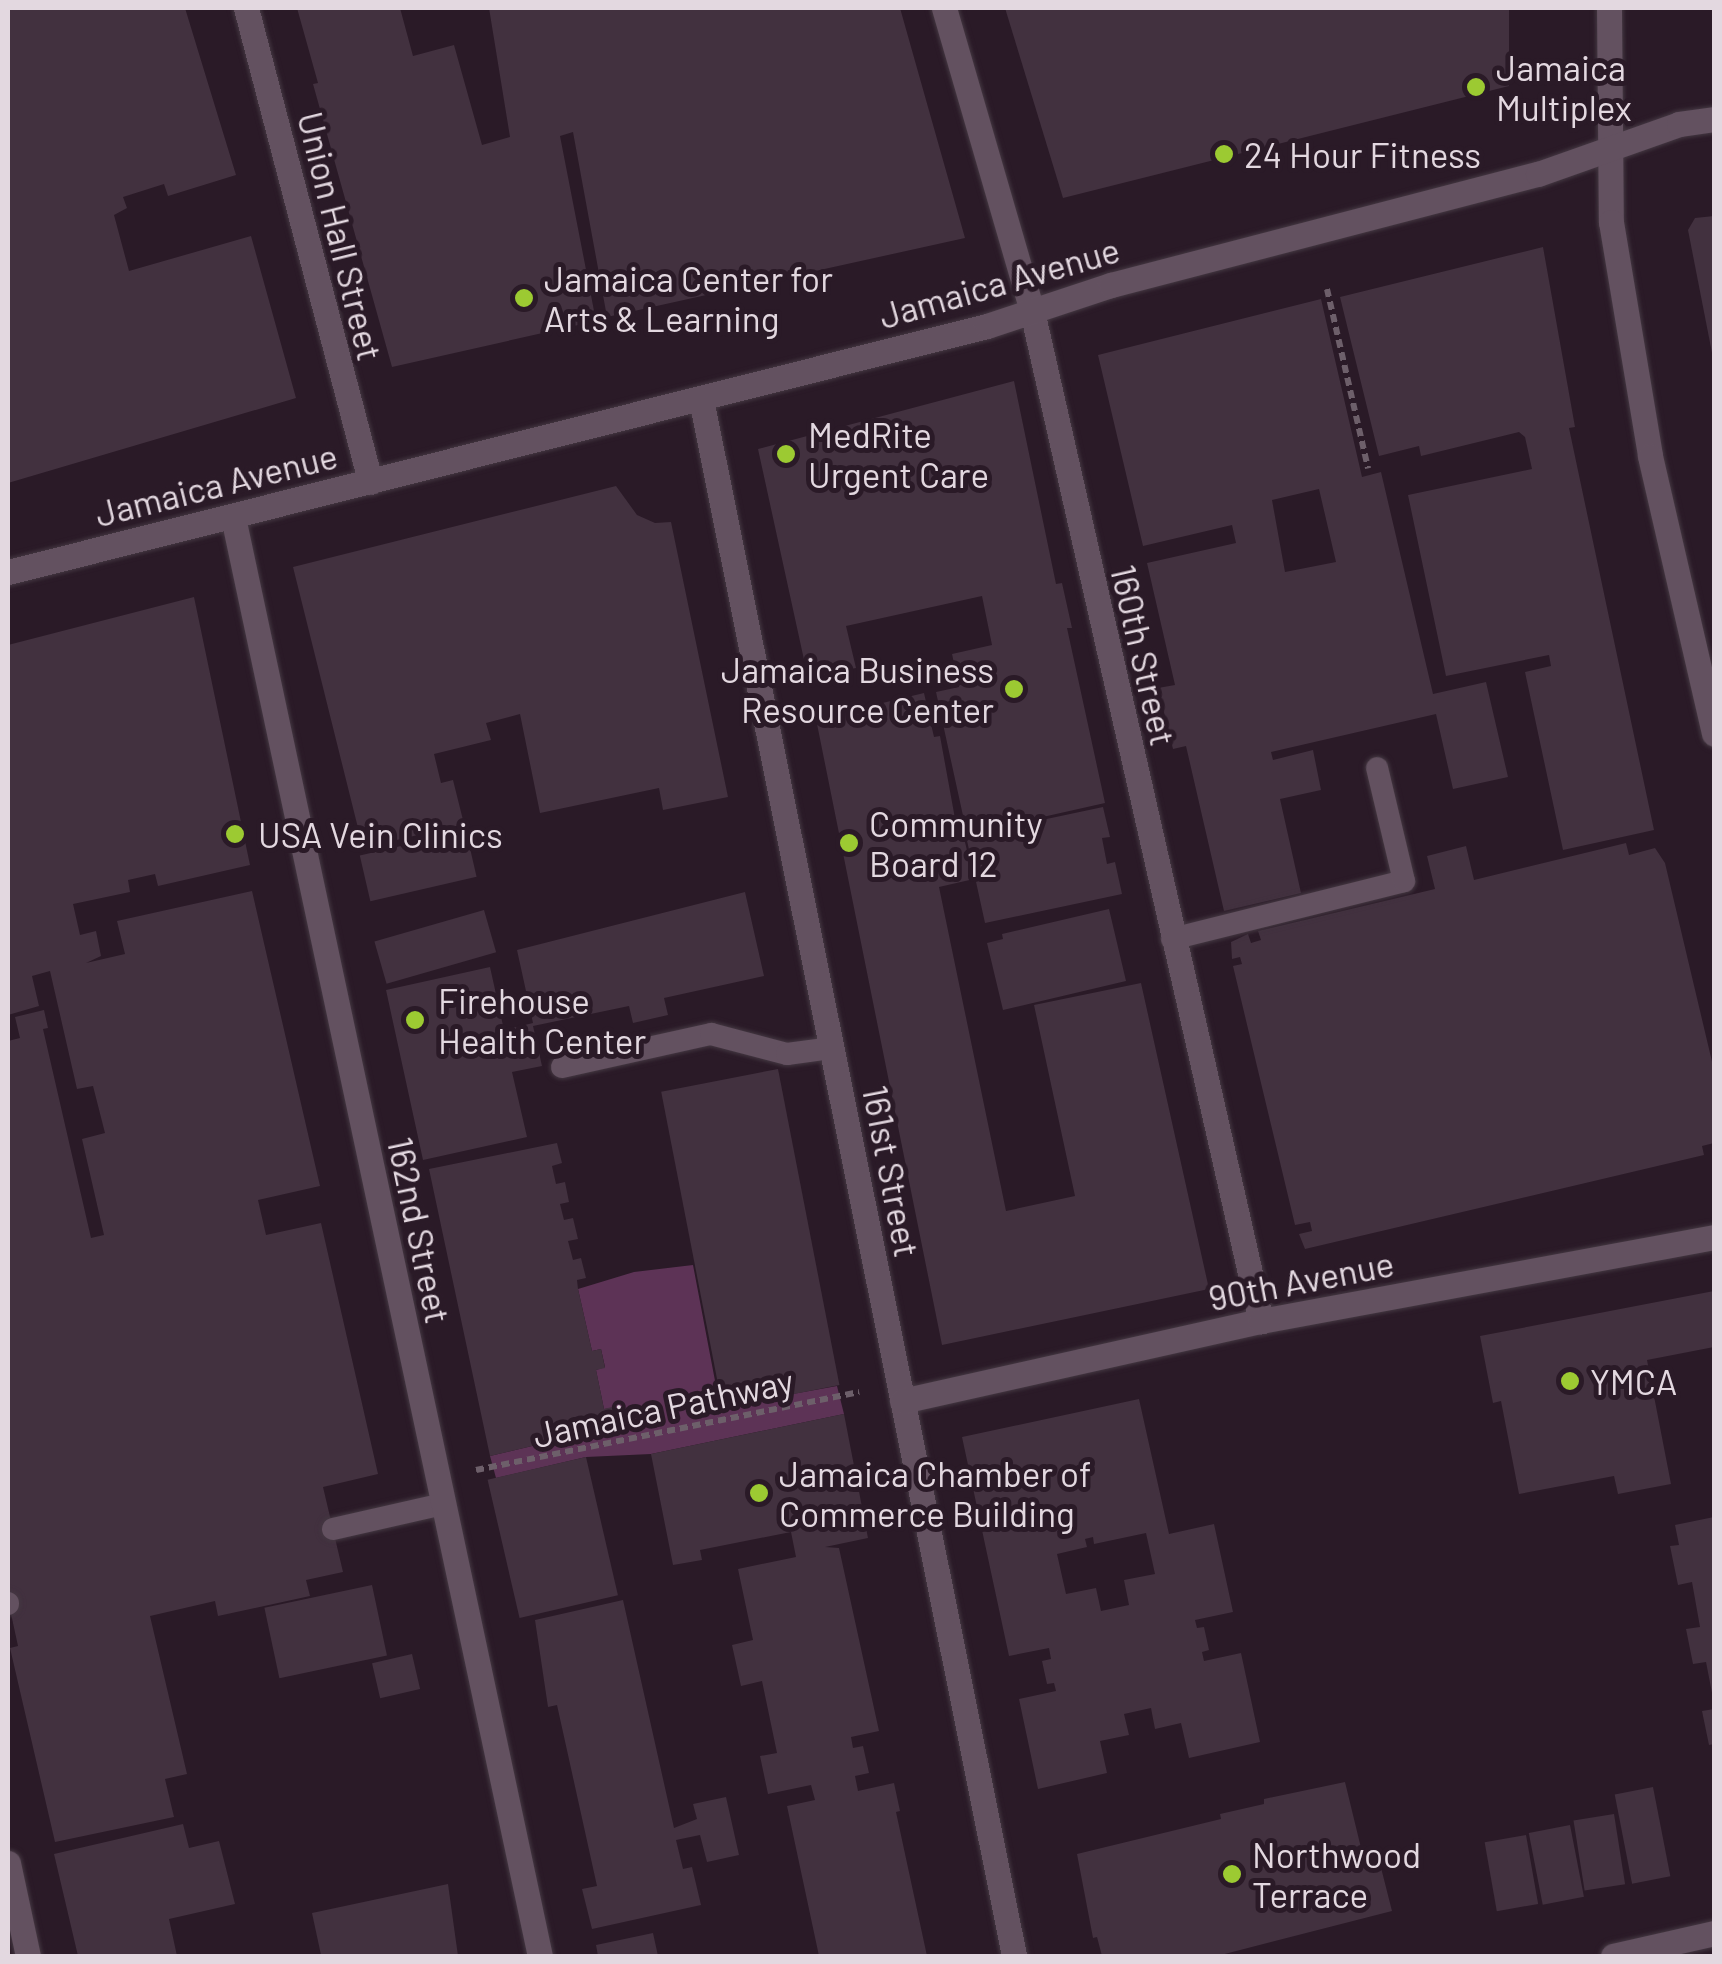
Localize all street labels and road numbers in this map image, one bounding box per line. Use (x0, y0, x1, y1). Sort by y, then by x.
street label: Union Hall Street (290, 107, 392, 365)
street label: Jamaica Avenue (874, 228, 1124, 336)
street label: Jamaica Avenue (91, 434, 341, 534)
street label: 160th Street (1103, 561, 1185, 749)
street label: 161st Street (855, 1082, 929, 1260)
street label: 162nd Street (380, 1133, 460, 1327)
street label: 90th Avenue (1205, 1241, 1397, 1319)
street label: Jamaica Pathway (529, 1359, 797, 1455)

